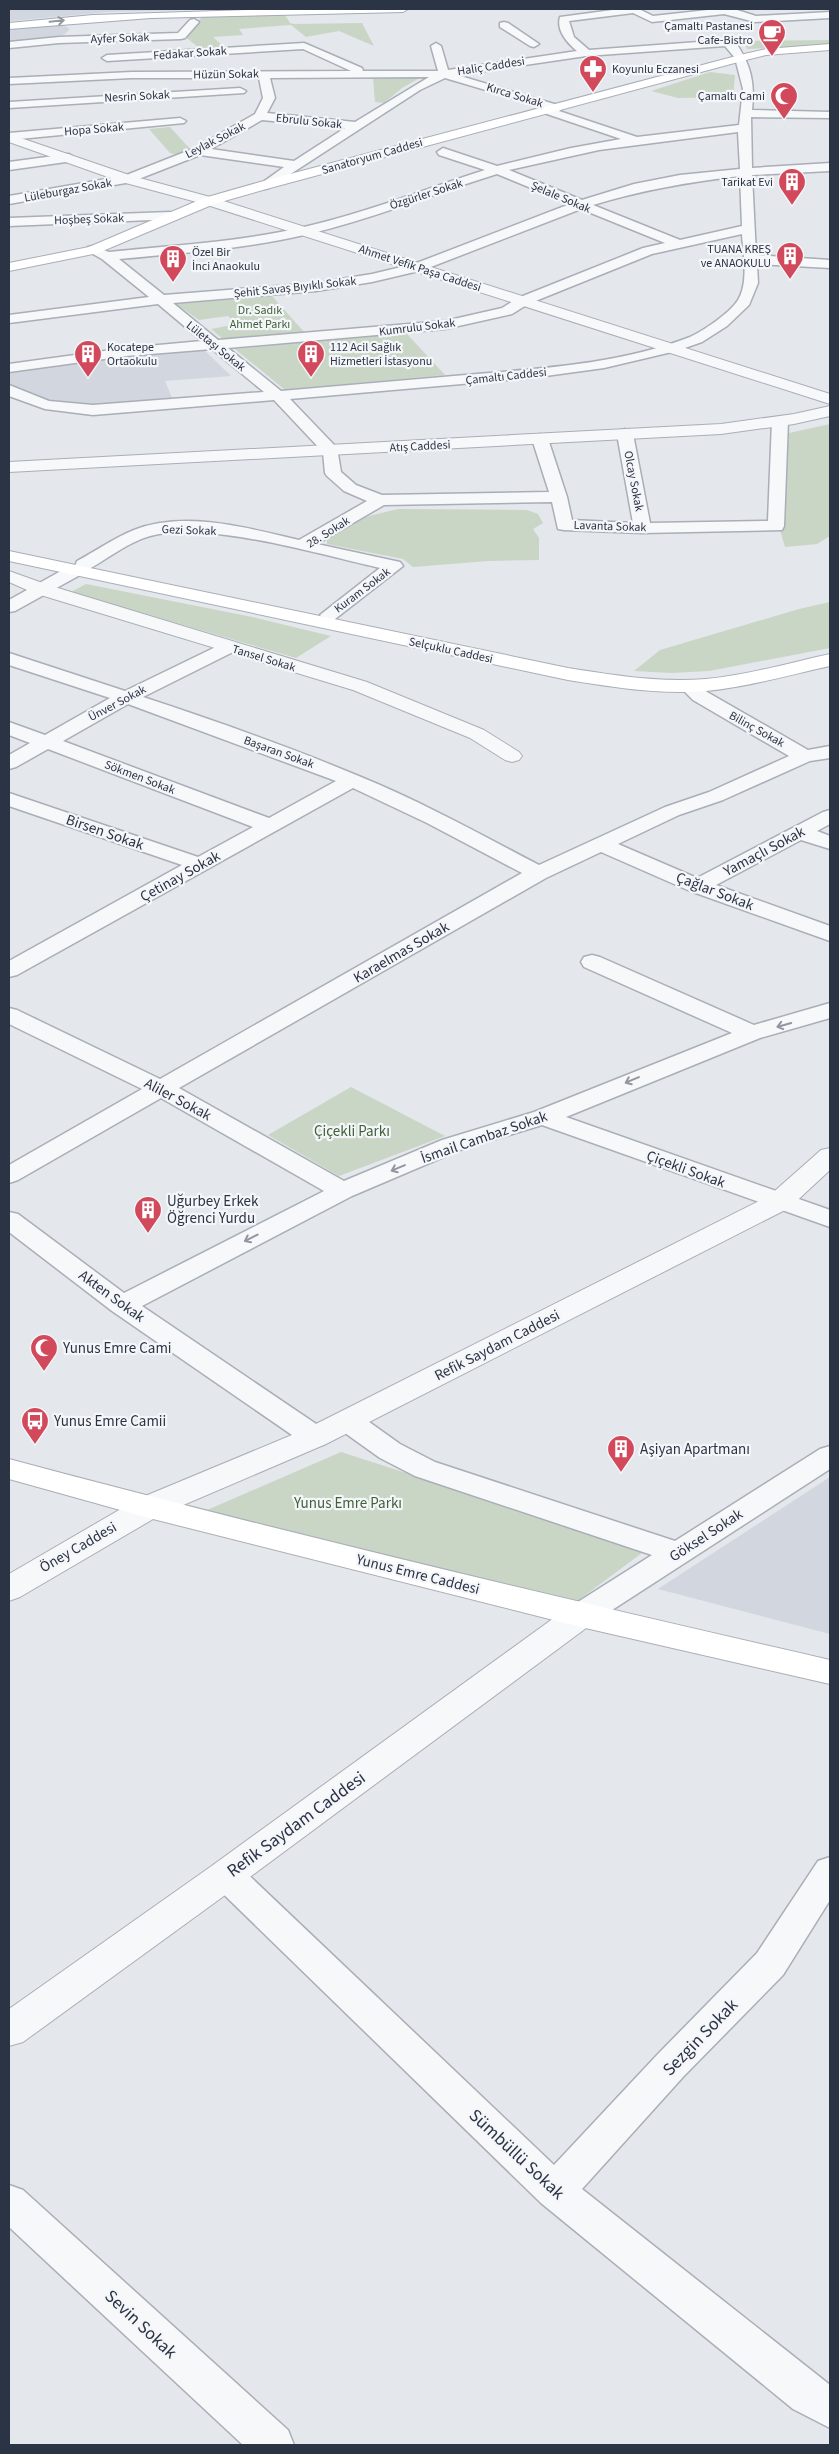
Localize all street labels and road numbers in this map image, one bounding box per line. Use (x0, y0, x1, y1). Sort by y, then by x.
street label: Ayfer Sokak (90, 29, 150, 48)
street label: Fedakar Sokak (153, 42, 227, 65)
street label: Haliç Caddesi (456, 53, 526, 80)
street label: Hüzün Sokak (193, 65, 259, 84)
street label: Kırca Sokak (484, 79, 545, 112)
street label: Nesrin Sokak (104, 86, 170, 107)
street label: Ebrulu Sokak (275, 110, 343, 133)
street label: Hopa Sokak (63, 118, 125, 141)
street label: Leylak Sokak (182, 118, 248, 163)
street label: Sanatoryum Caddesi (320, 134, 425, 179)
street label: Lüleburgaz Sokak (23, 174, 113, 207)
street label: Özgürler Sokak (387, 175, 465, 214)
street label: Şelale Sokak (528, 177, 593, 218)
street label: Hoşbeş Sokak (54, 210, 124, 229)
street label: Ahmet Vefik Paşa Caddesi (356, 241, 483, 296)
street label: Şehit Savaş Bıyıklı Sokak (233, 273, 357, 302)
street label: Kumrulu Sokak (378, 314, 456, 341)
street label: Lületaşı Sokak (182, 317, 249, 376)
street label: Çamaltı Caddesi (465, 364, 548, 389)
street label: Atış Caddesi (389, 436, 451, 457)
street label: Olcay Sokak (619, 449, 648, 513)
street label: 28. Sokak (303, 512, 353, 552)
street label: Lavanta Sokak (573, 517, 647, 536)
street label: Gezi Sokak (161, 521, 217, 540)
street label: Kuram Sokak (331, 564, 394, 617)
street label: Selçuklu Caddesi (407, 633, 495, 668)
street label: Tansel Sokak (230, 641, 298, 676)
street label: Ünver Sokak (85, 681, 149, 726)
street label: Bilinç Sokak (726, 707, 788, 752)
street label: Başaran Sokak (241, 732, 316, 773)
street label: Sökmen Sokak (102, 756, 178, 799)
street label: Birsen Sokak (63, 809, 147, 856)
street label: Yamaçlı Sokak (719, 821, 809, 882)
street label: Çetinay Sokak (136, 845, 225, 907)
street label: Çağlar Sokak (673, 867, 757, 916)
street label: Karaelmas Sokak (349, 916, 454, 988)
street label: Aliler Sokak (140, 1073, 216, 1126)
street label: İsmail Cambaz Sokak (418, 1106, 551, 1169)
street label: Çiçekli Sokak (643, 1145, 729, 1194)
street label: Akten Sokak (74, 1265, 150, 1328)
street label: Refik Saydam Caddesi (431, 1305, 564, 1386)
street label: Göksel Sokak (665, 1503, 748, 1567)
street label: Öney Caddesi (36, 1517, 121, 1578)
street label: Yunus Emre Caddesi (353, 1549, 482, 1600)
street label: Refik Saydam Caddesi (222, 1766, 371, 1883)
street label: Sezgin Sokak (657, 1993, 744, 2082)
street label: Sümbüllü Sokak (463, 2103, 570, 2205)
street label: Sevin Sokak (99, 2284, 183, 2365)

